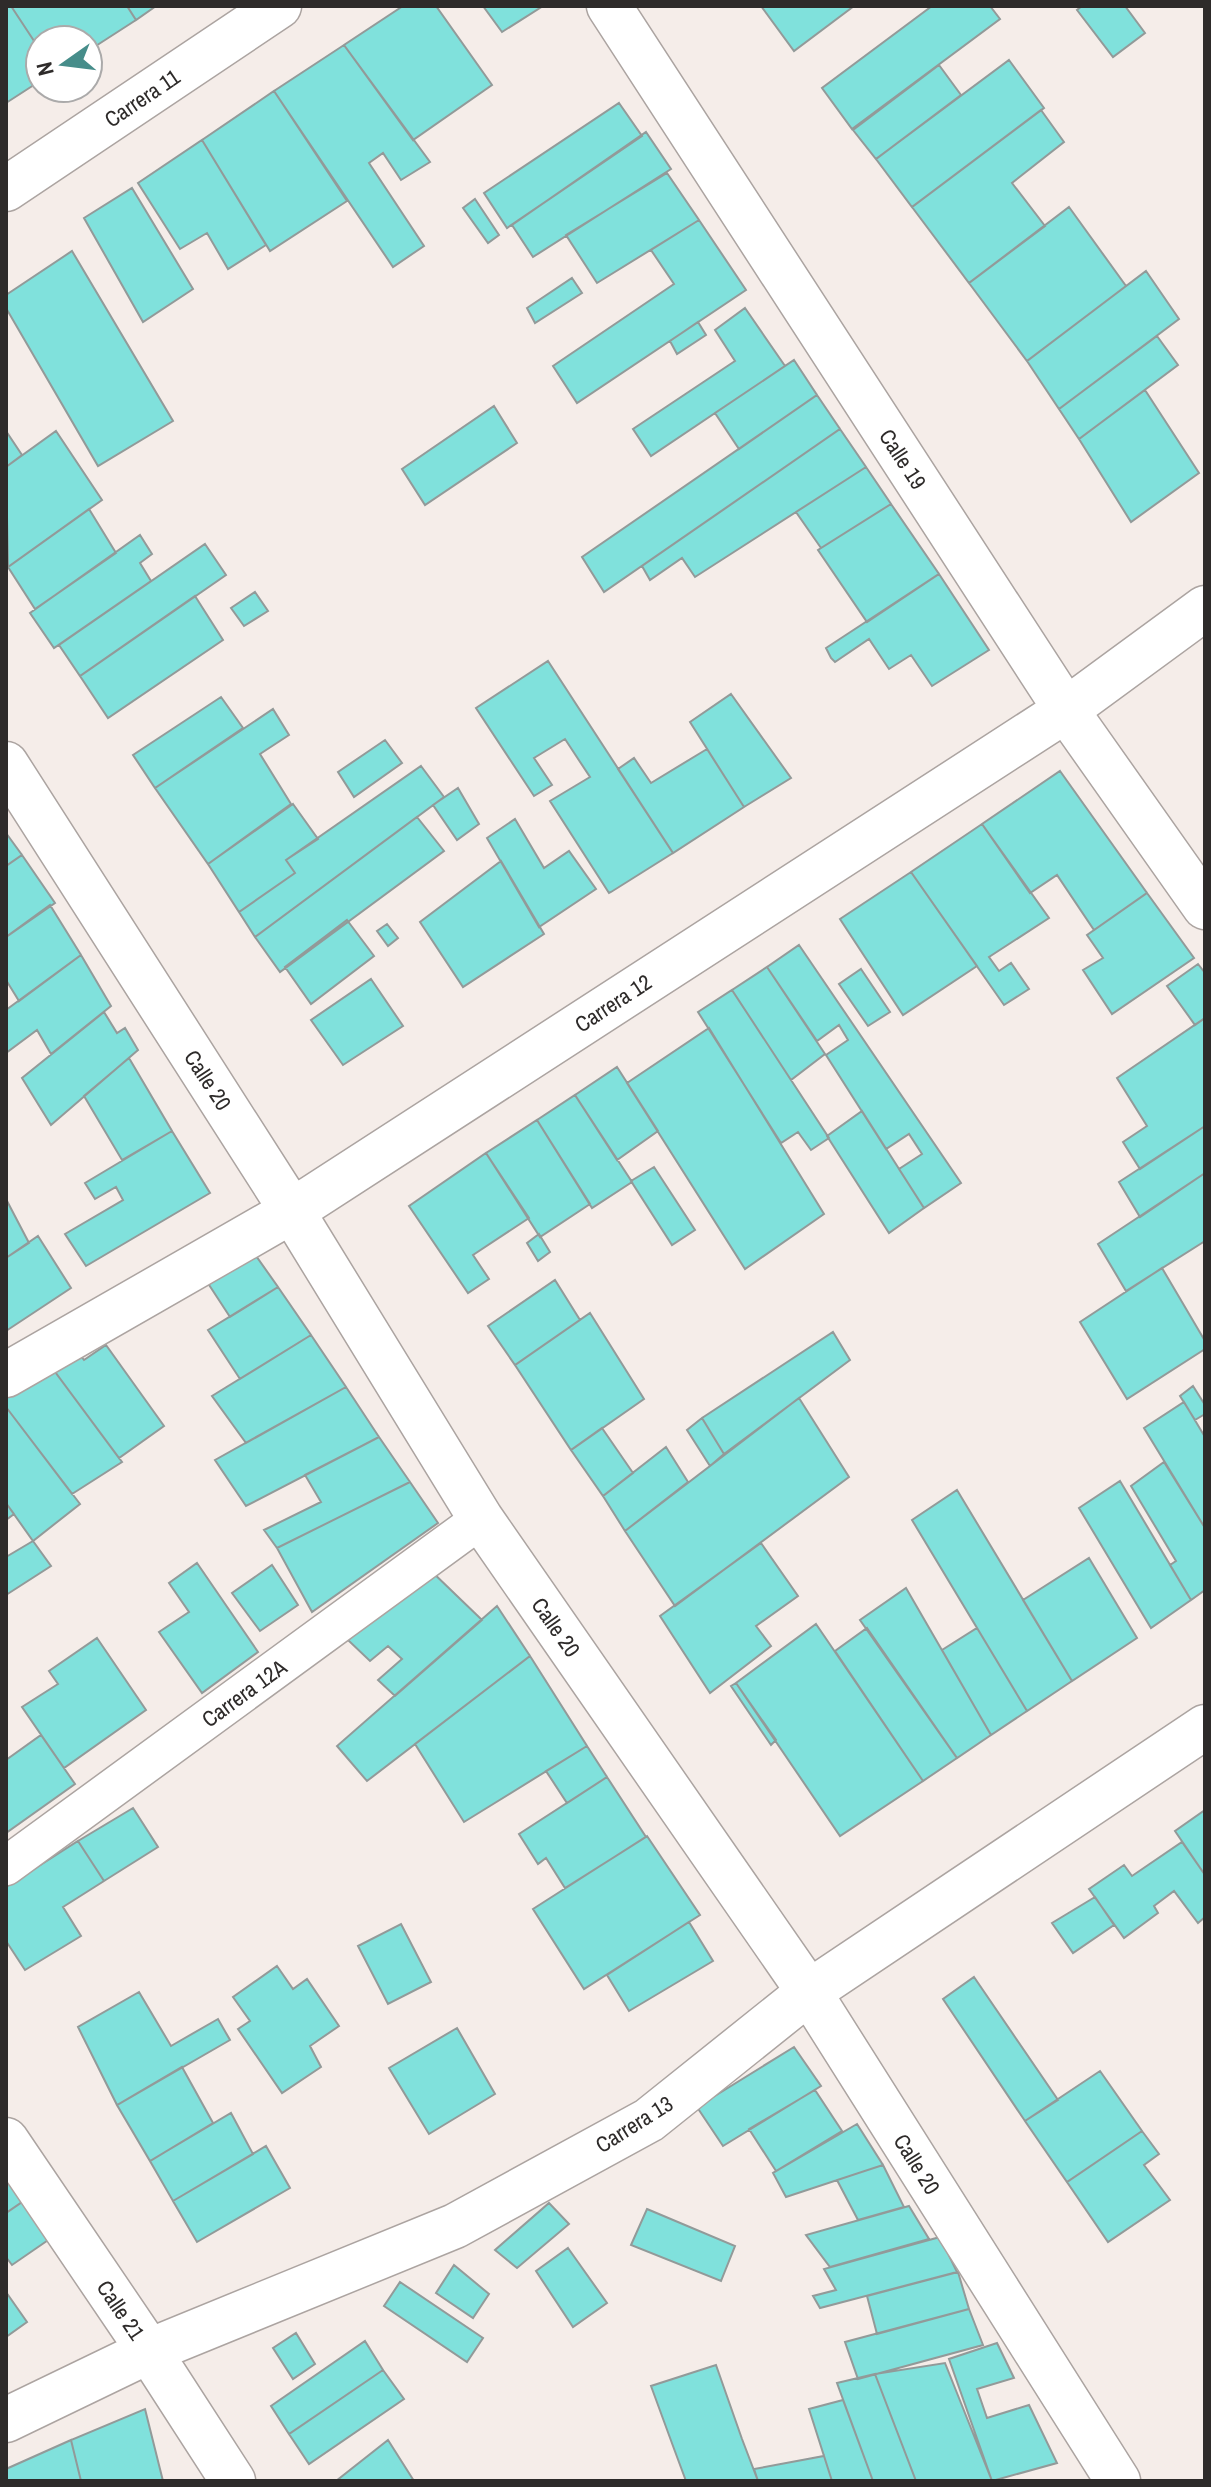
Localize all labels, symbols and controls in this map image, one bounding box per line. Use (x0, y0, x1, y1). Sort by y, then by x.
north arrow (24, 24, 104, 104)
text: N (28, 59, 61, 79)
street label: Carrera 11 (98, 62, 186, 134)
street label: Calle 19 (872, 423, 934, 495)
street label: Carrera 12 (569, 967, 657, 1039)
street label: Calle 20 (177, 1044, 239, 1116)
street label: Calle 20 (525, 1591, 587, 1663)
street label: Carrera 12A (195, 1651, 293, 1734)
street label: Carrera 13 (589, 2088, 679, 2160)
street label: Calle 20 (887, 2128, 947, 2200)
street label: Calle 21 (90, 2274, 152, 2346)

